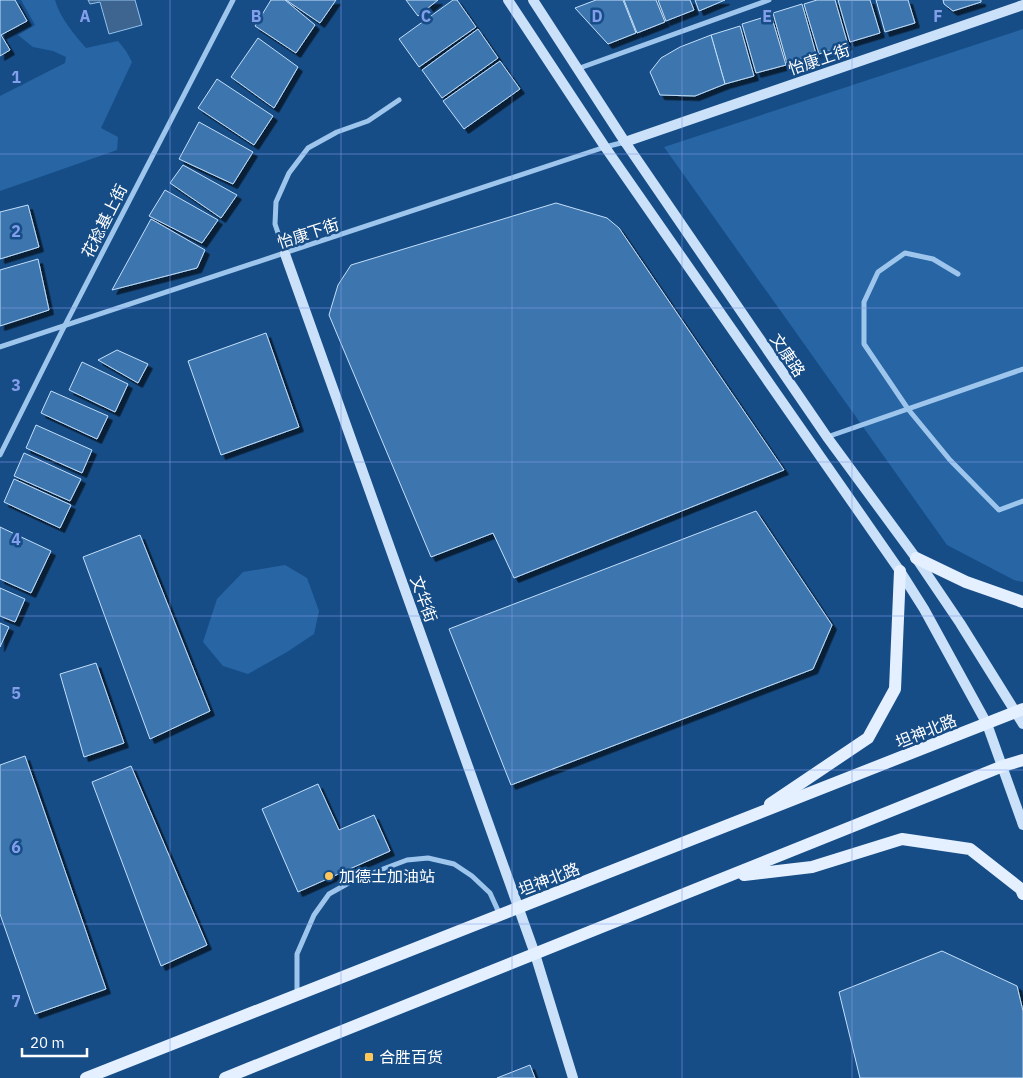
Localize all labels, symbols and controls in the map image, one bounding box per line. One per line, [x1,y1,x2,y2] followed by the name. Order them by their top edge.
[80,6,91,26] text: A
[251,6,262,26] text: B
[421,6,431,26] text: C
[591,6,603,26] text: D
[762,6,772,26] text: E
[933,6,943,26] text: F
[785,39,853,79] street label: 怡康上街
[11,67,21,87] text: 1
[77,181,131,261] street label: 花稔基上街
[274,214,342,252] street label: 怡康下街
[11,221,21,241] text: 2
[766,330,810,380] street label: 文康路
[11,375,21,395] text: 3
[11,529,21,549] text: 4
[406,573,442,625] street label: 文华街
[11,683,21,703] text: 5
[893,710,959,752] street label: 坦神北路
[11,837,21,857] text: 6
[516,858,582,900] street label: 坦神北路
[339,866,435,886] place label: 加德士加油站
[323,870,335,882] marker: 加德士加油站
[11,991,21,1011] text: 7
[22,1026,88,1058] scale bar
[30,1033,65,1052] text: 20 m
[379,1047,443,1067] place label: 合胜百货
[363,1051,375,1063] marker: 合胜百货

